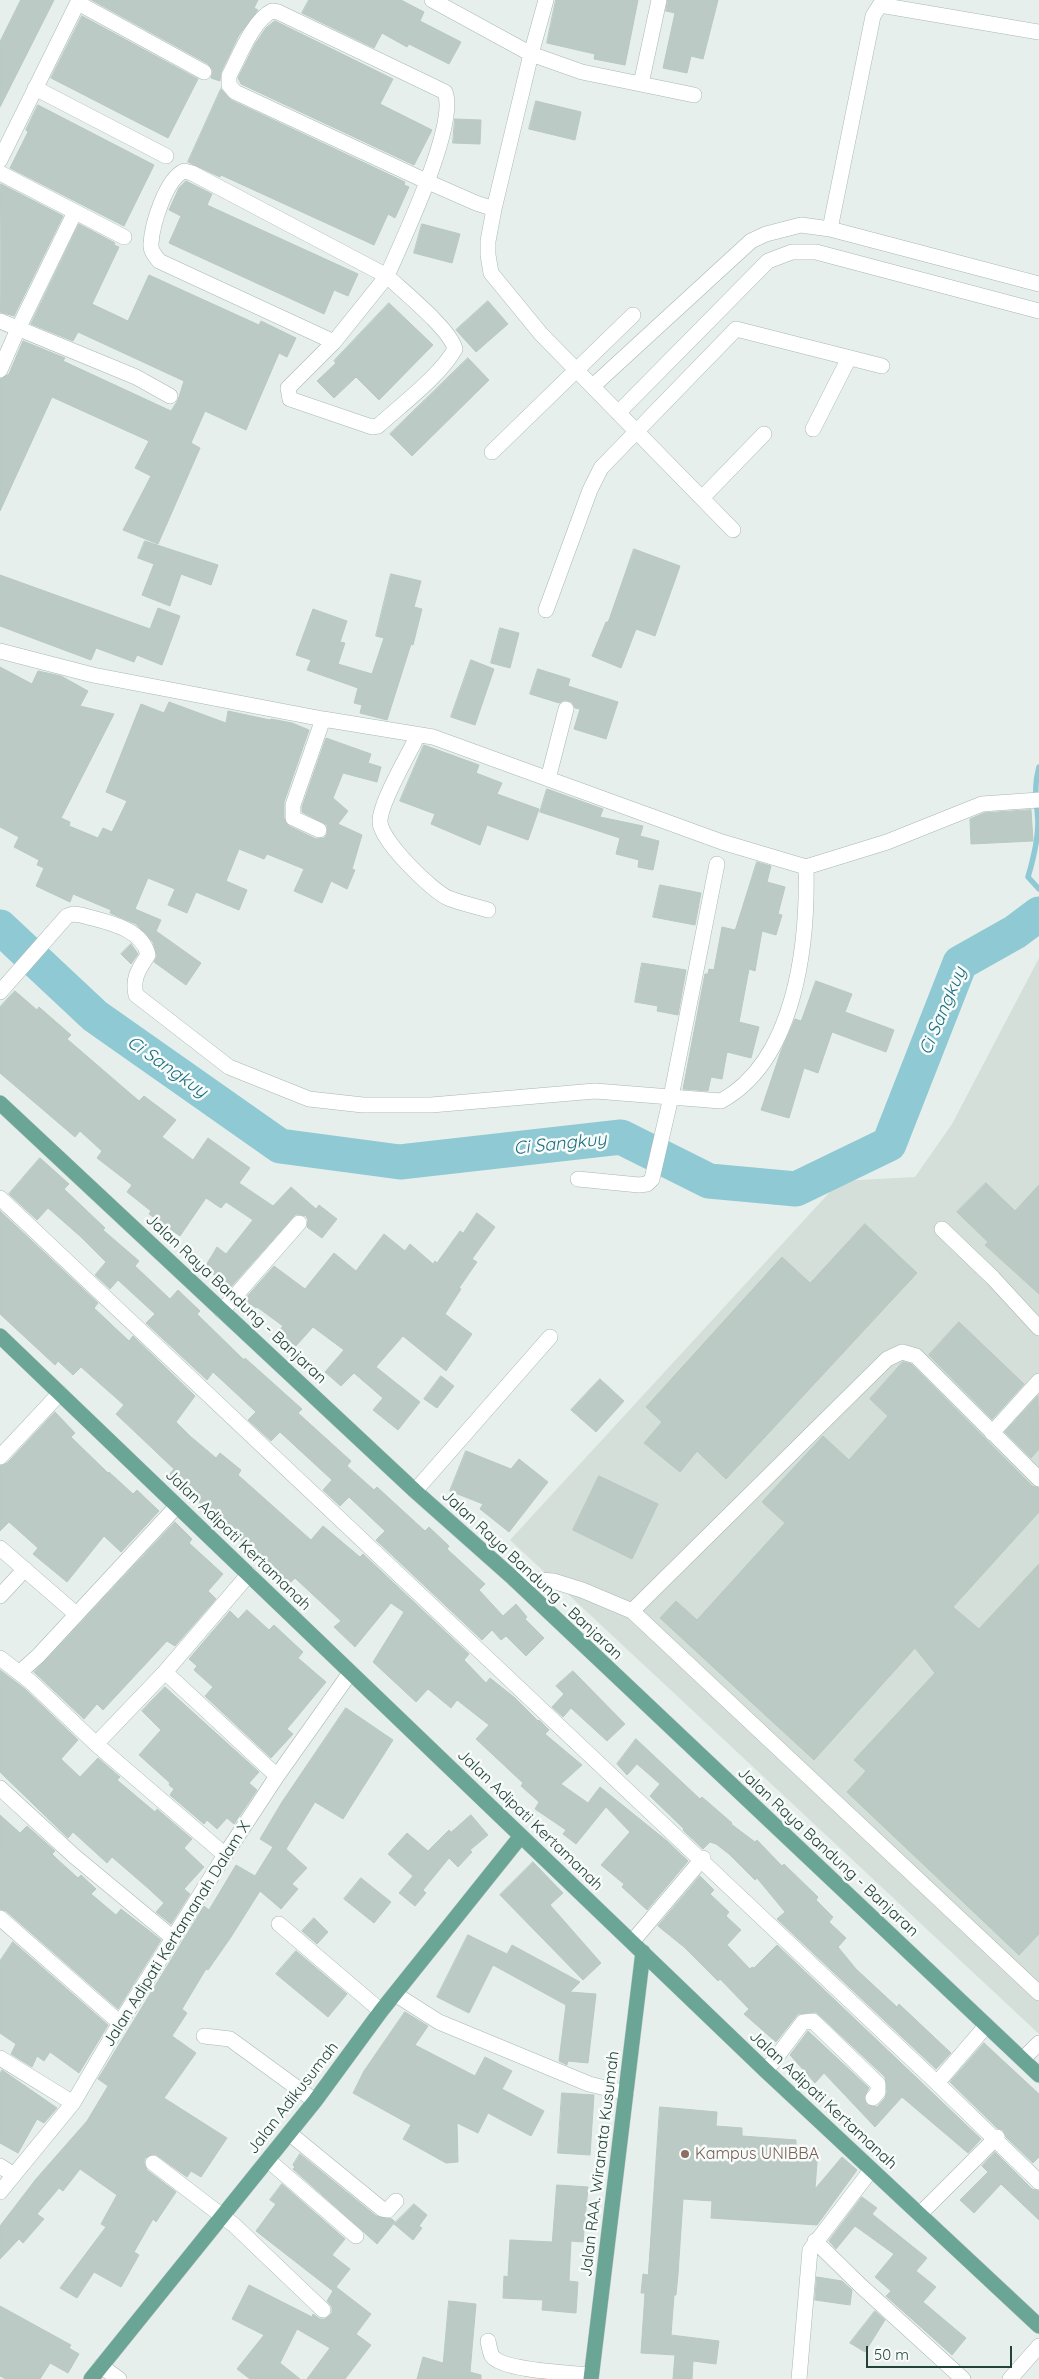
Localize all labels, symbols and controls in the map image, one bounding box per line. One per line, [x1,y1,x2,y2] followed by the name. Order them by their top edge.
[915,964,971,1058] water label: Ci Sangkuy
[123,1031,211,1103] water label: Ci Sangkuy
[513,1128,607,1160] water label: Ci Sangkuy
[142,1210,330,1388] street label: Jalan Raya Bandung - Banjaran
[161,1465,315,1615] street label: Jalan Adipati Kertamanah
[438,1486,626,1664] street label: Jalan Raya Bandung - Banjaran
[453,1745,607,1895] street label: Jalan Adipati Kertamanah
[734,1763,922,1941] street label: Jalan Raya Bandung - Banjaran
[99,1818,255,2050] street label: Jalan Adipati Kertamanah Dalam X
[745,2026,901,2174] street label: Jalan Adipati Kertamanah
[243,2038,343,2158] street label: Jalan Adikusumah
[577,2050,623,2278] street label: Jalan RAA. Wiranata Kusumah
[695,2144,819,2164] place label: Kampus UNIBBA
[679,2148,691,2160] marker: Kampus UNIBBA
[869,2336,1015,2368] scale bar
[874,2345,909,2364] text: 50 m

